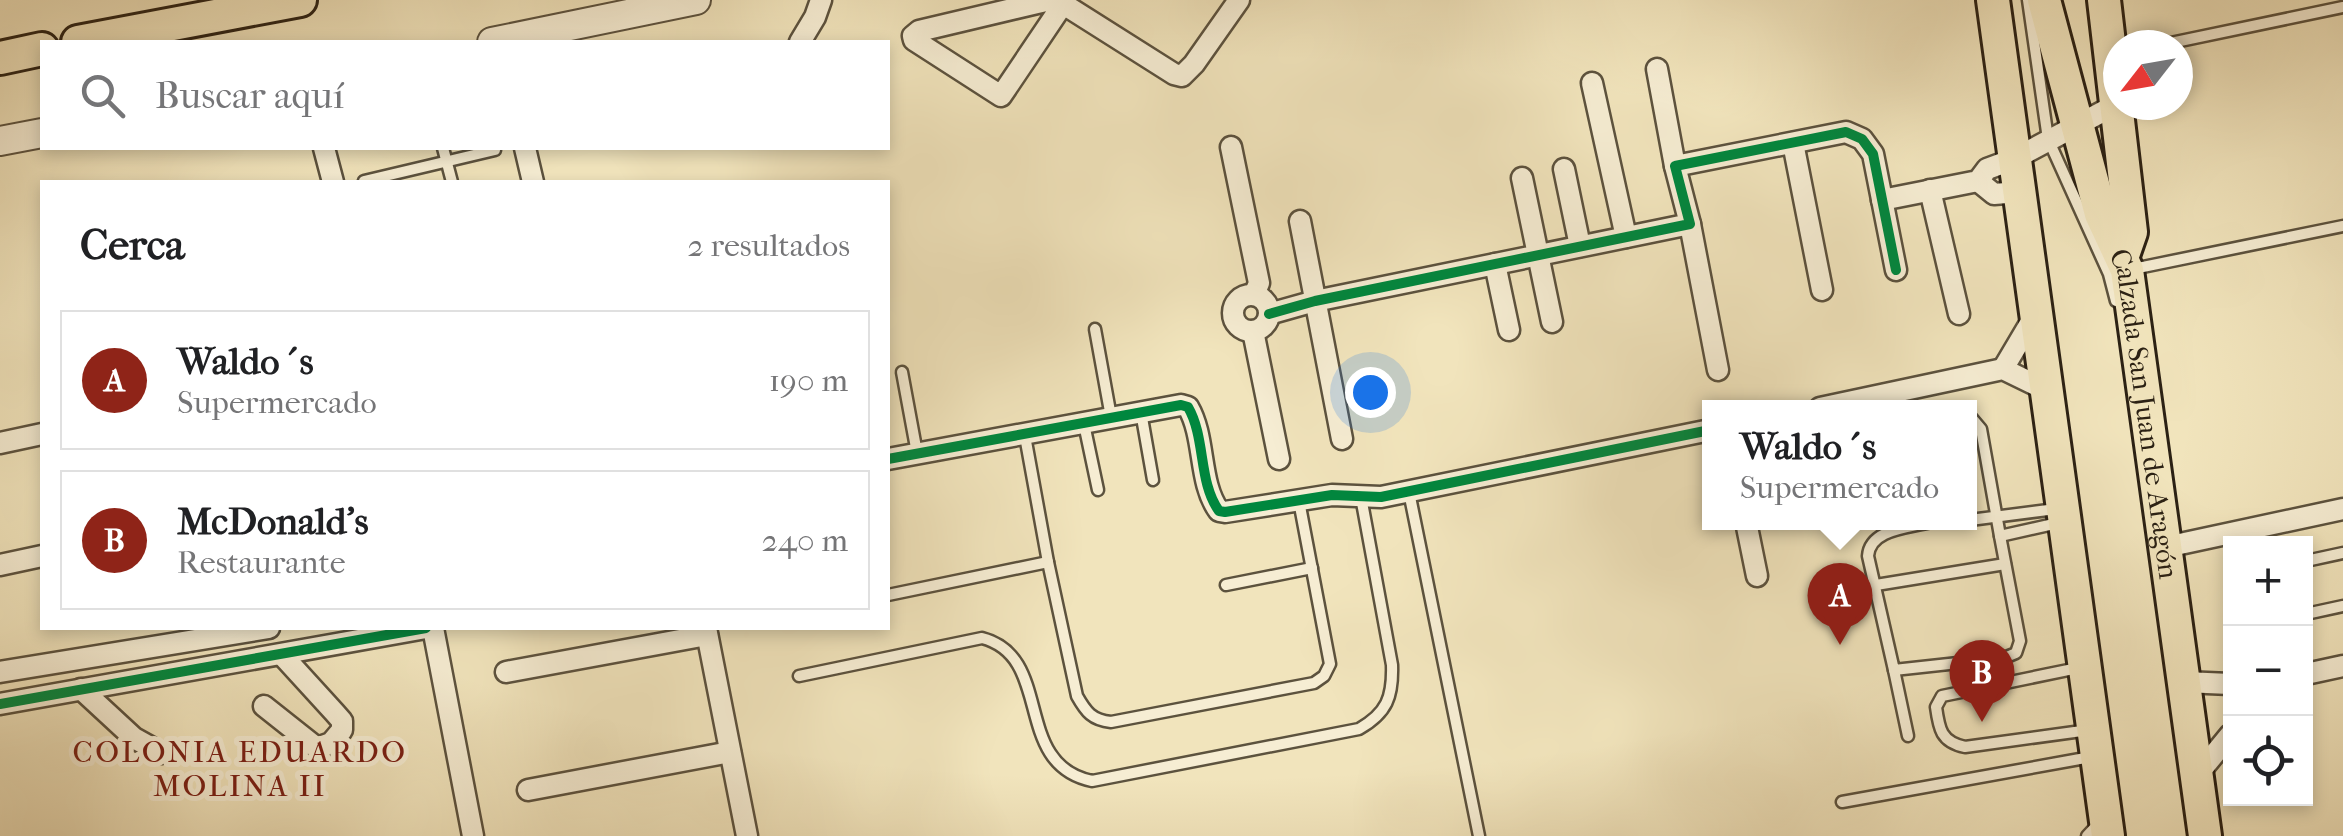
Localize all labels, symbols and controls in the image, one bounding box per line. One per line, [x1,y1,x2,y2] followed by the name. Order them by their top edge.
[2103,30,2193,120] north arrow
[40,40,890,150] search box
[75,68,130,123] icon: search
[155,73,344,118] text: Buscar aquí
[80,221,185,270] text: Cerca
[687,227,850,264] text: 2 resultados
[2103,243,2186,581] street label: Calzada San Juan de Aragón
[177,339,314,384] text: Waldo´s
[104,362,125,399] text: A
[769,362,848,399] text: 190 m
[1345,367,1396,418] your location
[177,384,377,421] text: Supermercado
[1702,400,1977,530] popup
[1740,424,1876,469] text: Waldo´s
[1740,469,1939,506] text: Supermercado
[177,499,368,544] text: McDonald's
[104,522,125,559] text: B
[762,522,848,559] text: 240 m
[2223,536,2313,806] map controls
[2223,536,2313,626] button: +
[177,544,346,581] text: Restaurante
[1808,562,1872,645] pin: A
[2223,626,2313,716] button: −
[1950,640,2014,722] pin: B
[2223,716,2313,806] button: locate
[73,735,407,804] district label: COLONIA EDUARDO MOLINA II

